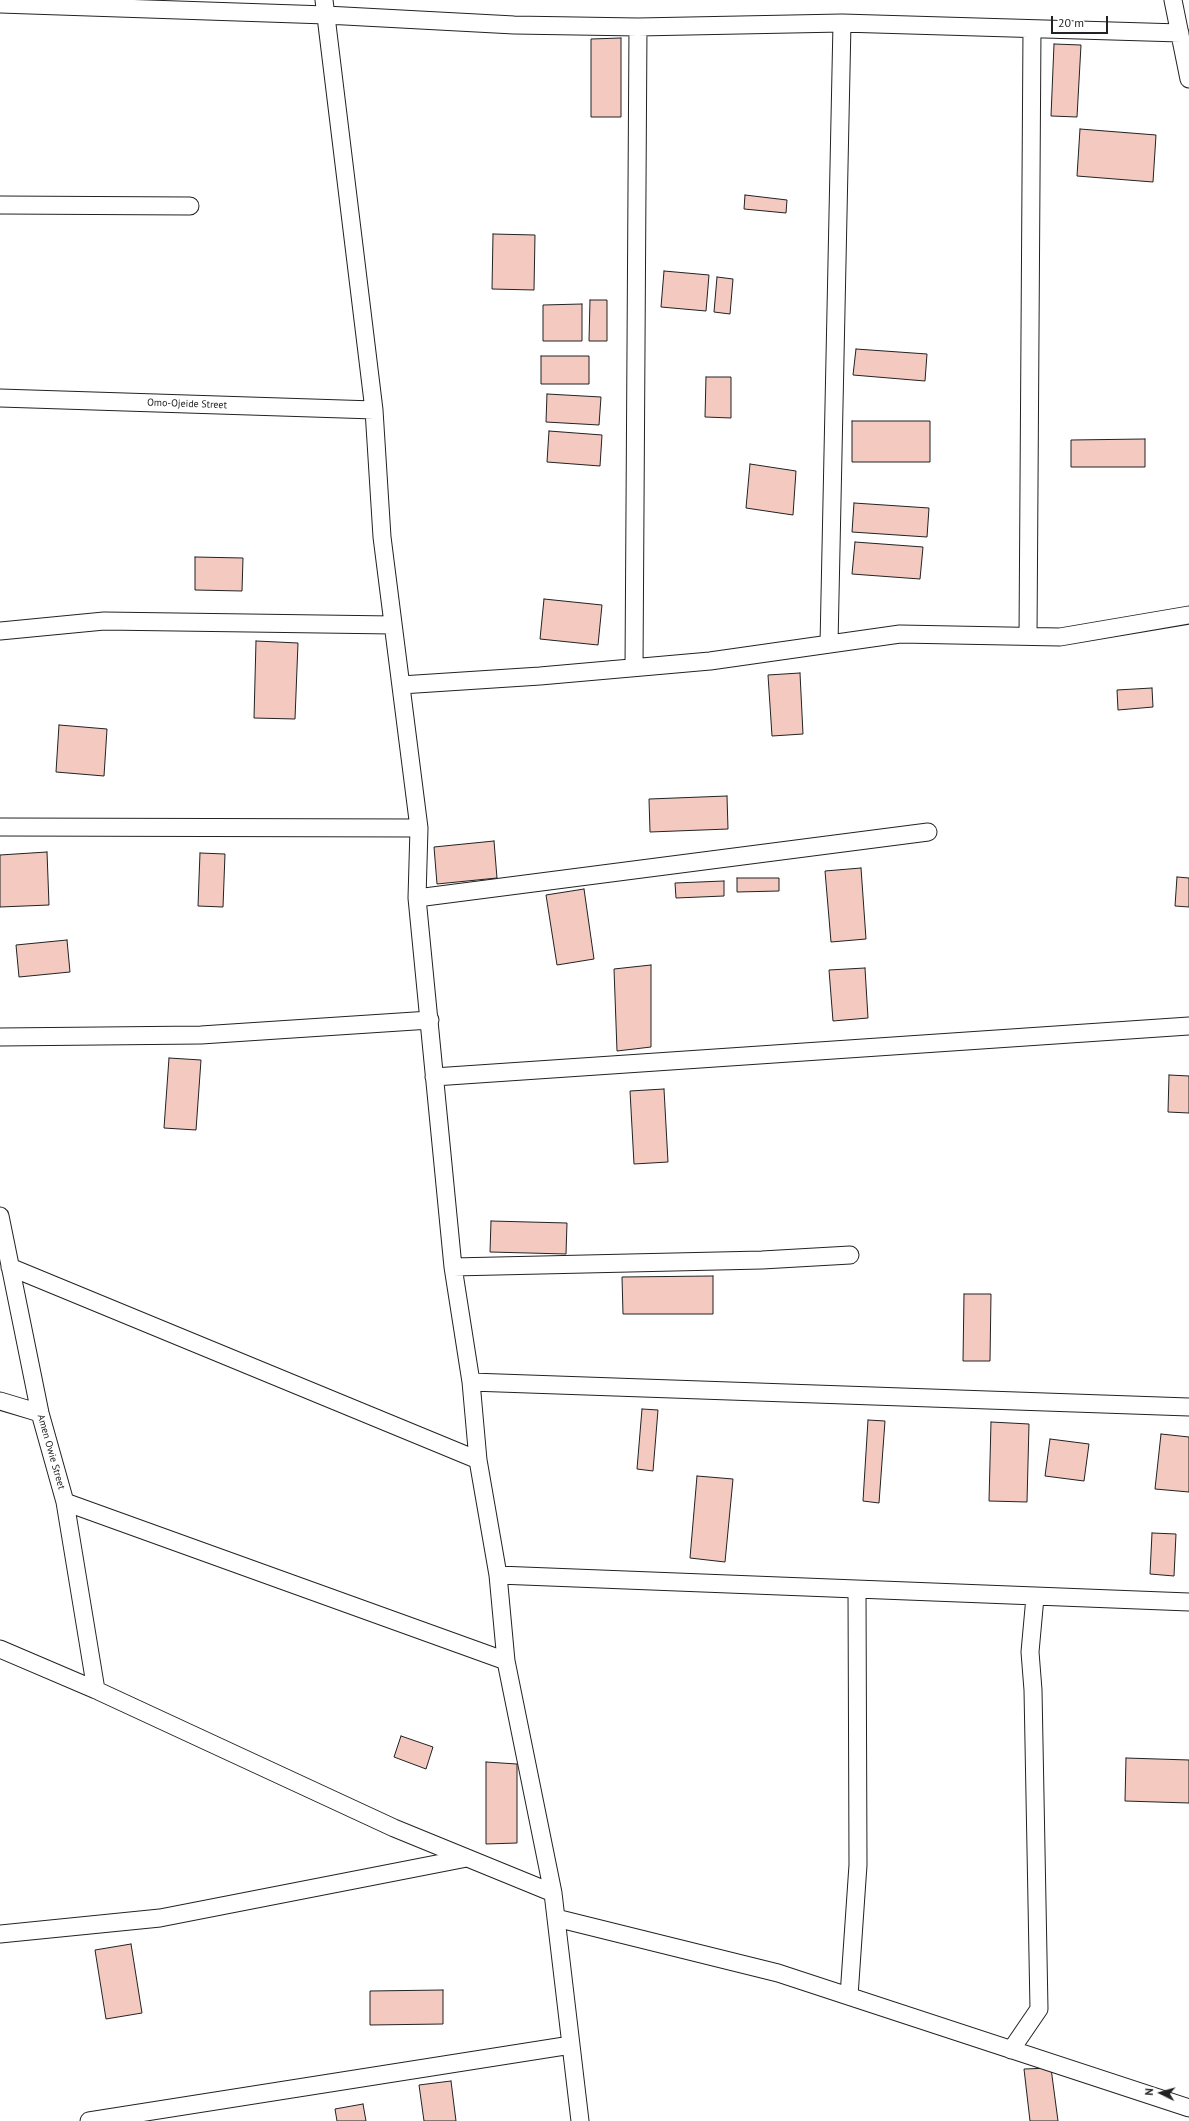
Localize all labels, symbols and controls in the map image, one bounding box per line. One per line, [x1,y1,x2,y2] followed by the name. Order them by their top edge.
[1053,8,1110,34] scale bar
[1058,15,1084,30] text: 20 m
[147,397,227,411] street label: Omo-Ojeide Street
[35,1413,67,1491] street label: Amen Owie Street
[1141,2073,1181,2113] north arrow
[1142,2088,1156,2096] text: N

